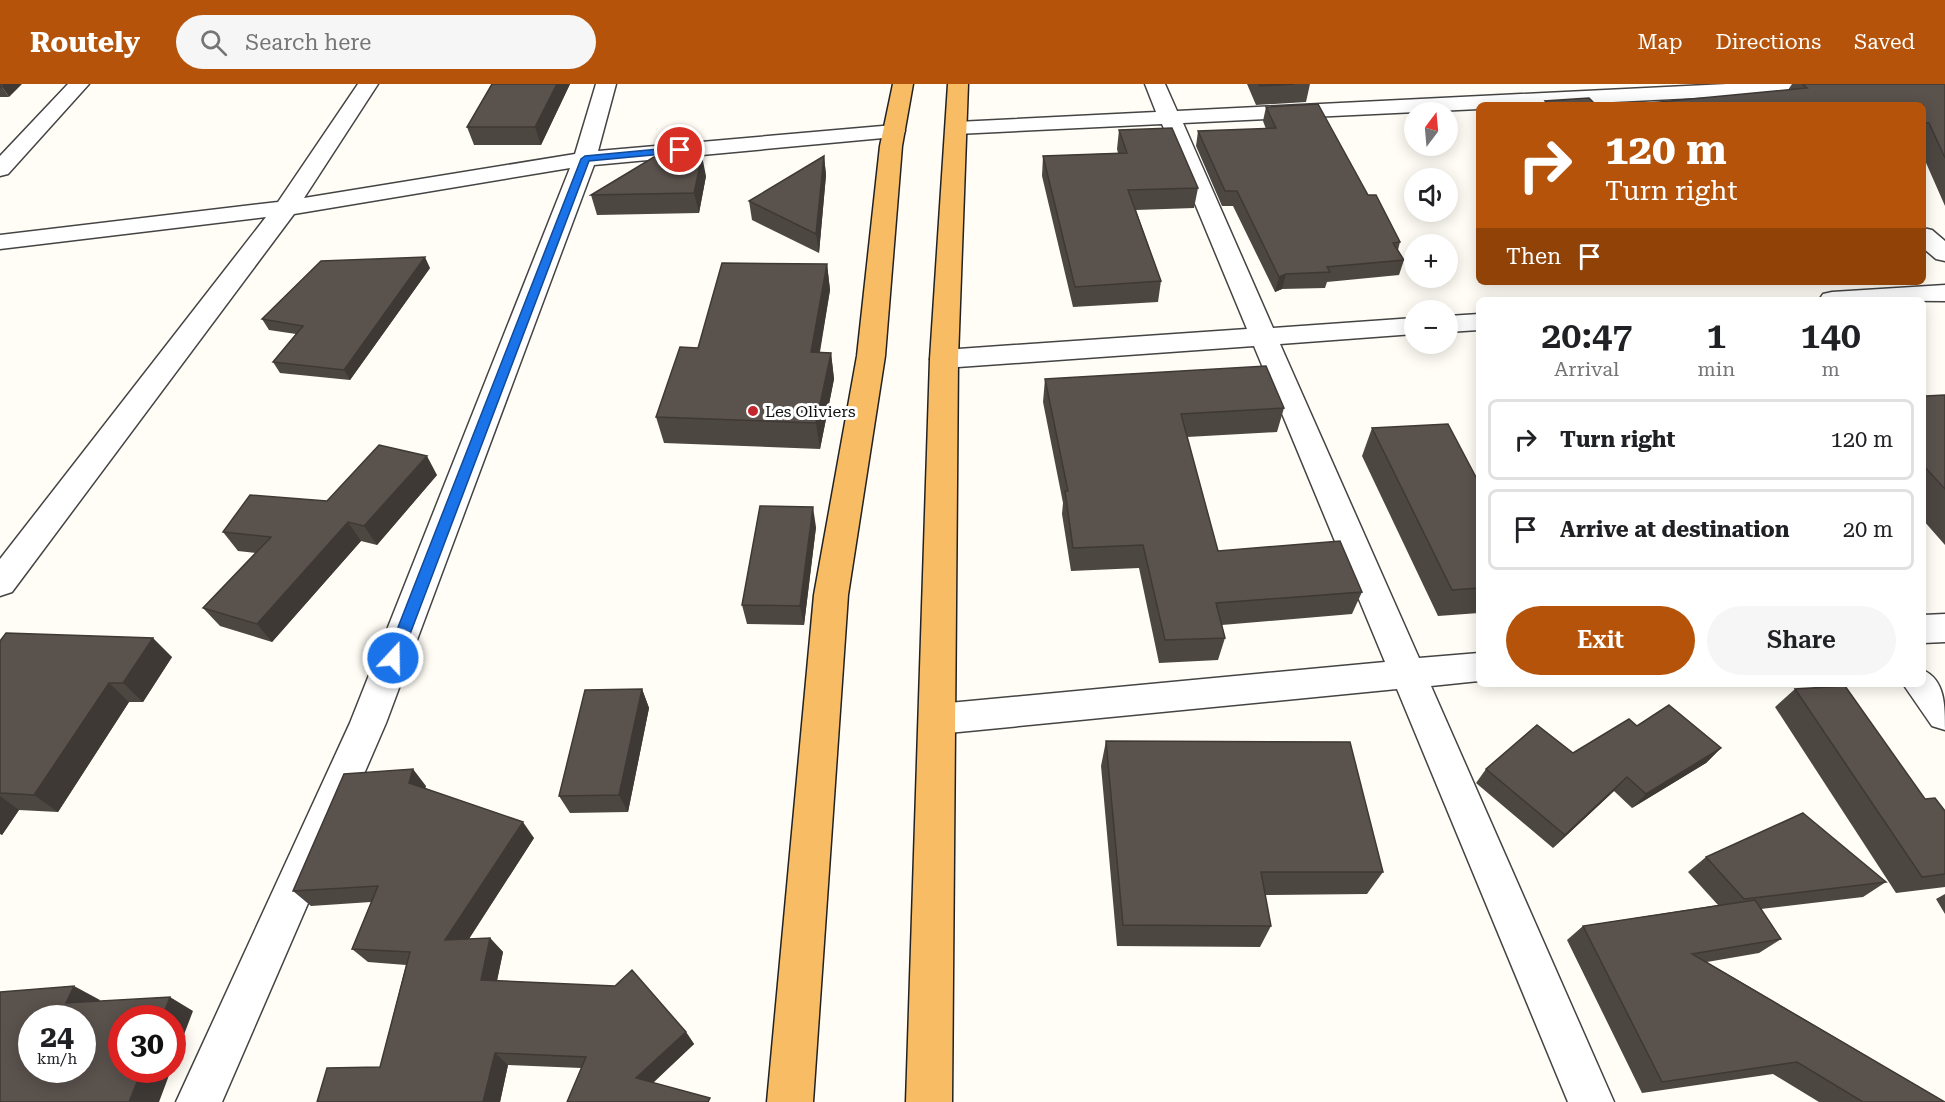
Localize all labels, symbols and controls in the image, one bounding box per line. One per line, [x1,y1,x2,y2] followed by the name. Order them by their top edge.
[176,15,596,69] search box
[30,26,140,59] text: Routely
[197,26,230,59] icon: search
[245,30,371,55] text: Search here
[1638,30,1682,54] text: Map
[1715,30,1821,54] text: Directions
[1854,30,1915,54] text: Saved
[1404,102,1458,156] north arrow
[1404,102,1458,354] map controls
[654,124,705,175] pin
[1605,125,1727,174] text: 120 m
[1506,126,1584,204] icon: right
[663,133,696,166] icon: arrive
[1404,168,1458,222] button: sound
[1605,175,1738,207] text: Turn right
[1404,234,1458,288] button: +
[1573,240,1606,273] icon: arrive
[1506,244,1561,269] text: Then
[1404,300,1458,354] button: −
[1541,315,1632,357] text: 20:47
[1706,315,1726,357] text: 1
[1800,315,1861,357] text: 140
[1554,357,1619,381] text: Arrival
[1698,357,1735,381] text: min
[1821,357,1840,381] text: m
[765,402,856,421] place label: Les Oliviers
[746,404,760,418] marker: Les Oliviers
[1509,423,1542,456] icon: right
[1560,427,1675,452] text: Turn right
[1830,427,1893,452] text: 120 m
[1509,513,1542,546] icon: arrive
[1560,517,1789,542] text: Arrive at destination
[1843,517,1893,542] text: 20 m
[1506,606,1695,675] button: Exit
[1707,606,1896,675] button: Share
[361,626,425,690] position arrow
[108,1005,186,1083] speed limit sign: 30
[40,1019,74,1054] text: 24
[37,1050,77,1068] text: km/h

